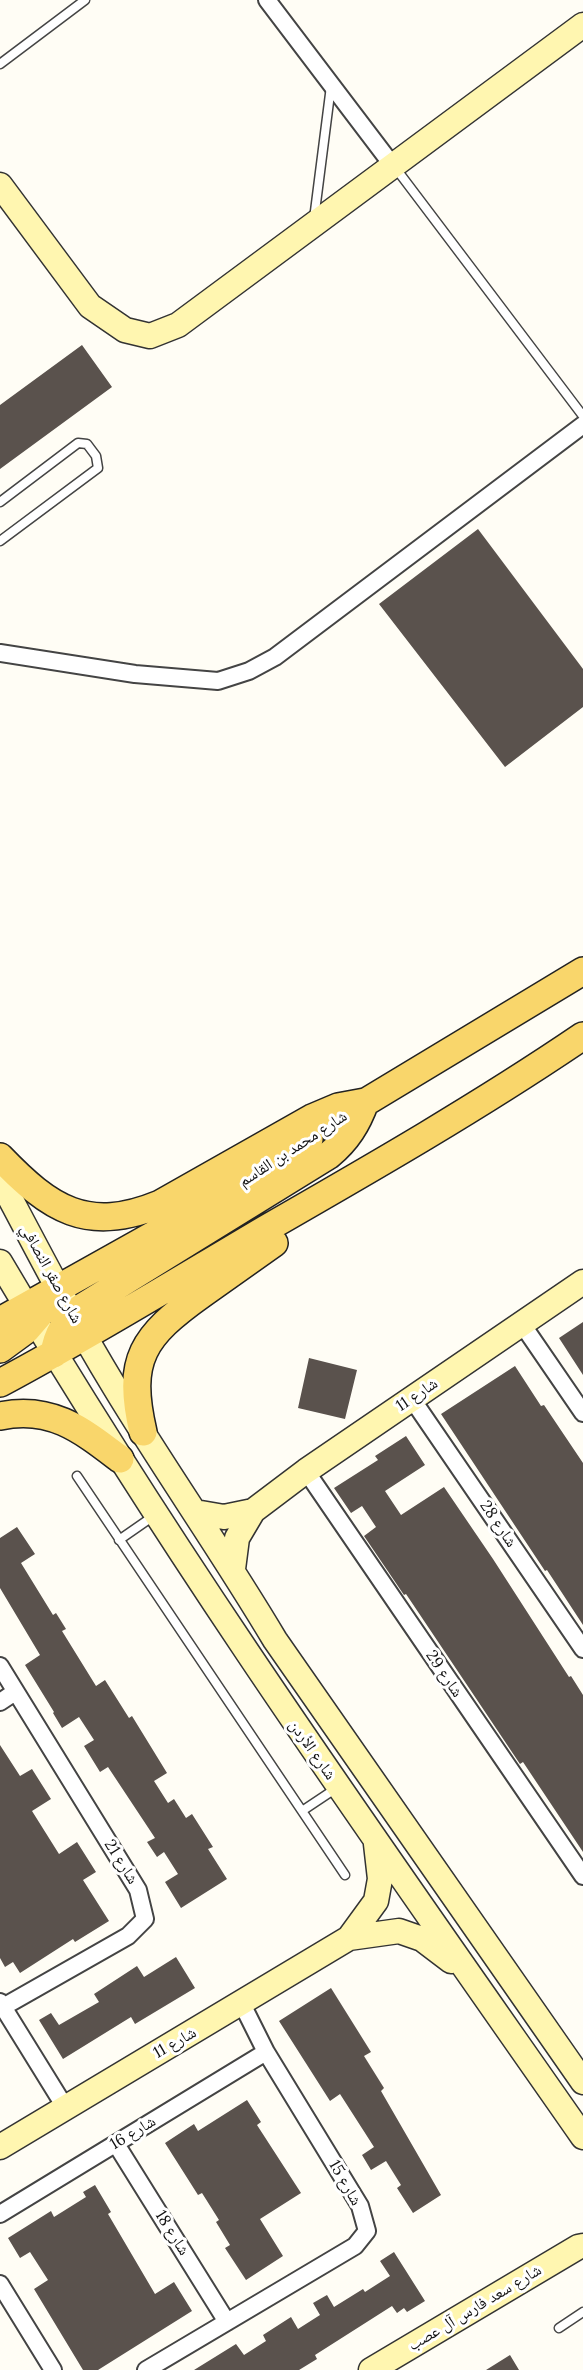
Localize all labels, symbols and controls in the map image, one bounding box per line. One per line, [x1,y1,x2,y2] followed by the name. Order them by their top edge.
[235,1107,351,1191] street label: شارع محمد بن القاسم
[16,1221,86,1327] street label: شارع صقر النصافي
[392,1374,442,1416] street label: شارع 11
[475,1497,521,1551] street label: شارع 28
[421,1647,467,1701] street label: شارع 29
[284,1716,340,1784] street label: شارع الأردن
[100,1836,142,1888] street label: شارع 21
[150,2023,200,2063] street label: شارع 11
[107,2112,159,2154] street label: شارع 16
[324,2157,366,2209] street label: شارع 15
[151,2207,193,2259] street label: شارع 18
[405,2261,545,2355] street label: شارع سعد فارس آل عصب

